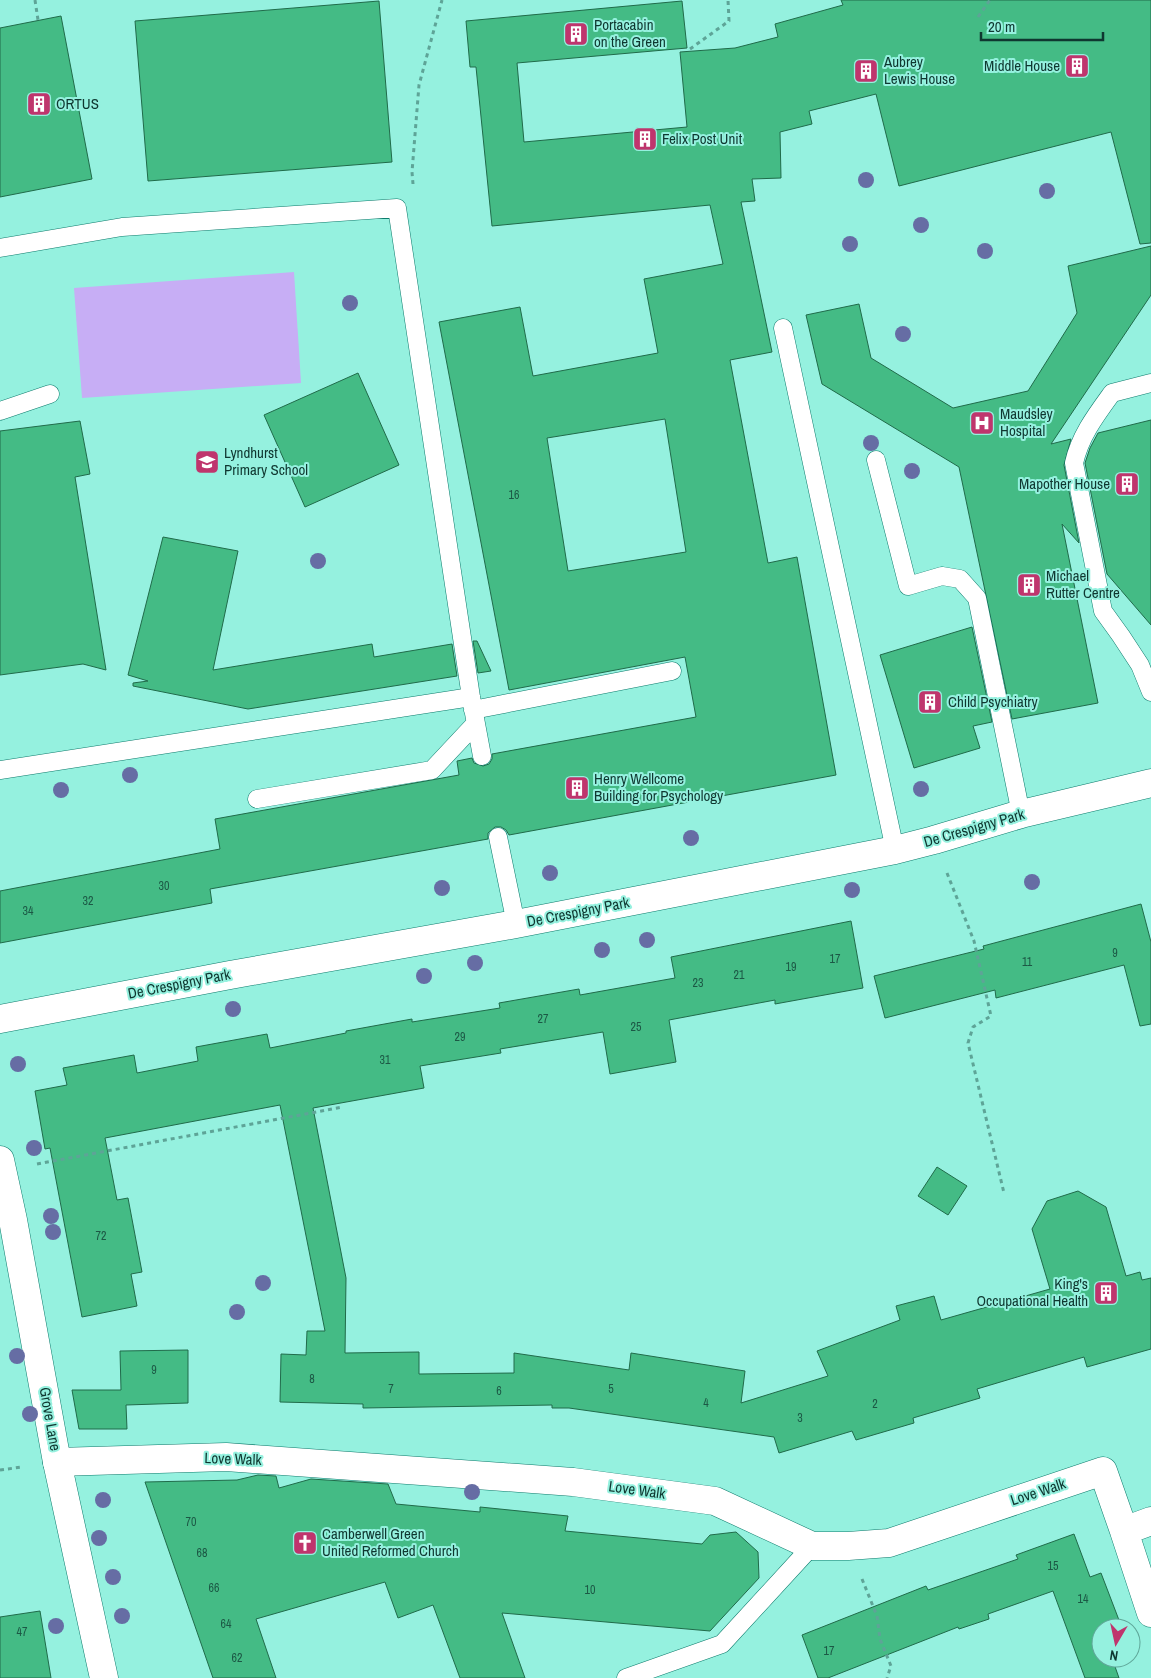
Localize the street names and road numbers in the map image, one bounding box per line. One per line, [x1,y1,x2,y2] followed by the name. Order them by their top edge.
[921,803,1028,852] street label: De Crespigny Park
[525,891,632,932] street label: De Crespigny Park
[126,963,233,1004] street label: De Crespigny Park
[35,1385,66,1453] street label: Grove Lane
[204,1447,263,1470] street label: Love Walk
[1008,1472,1069,1510] street label: Love Walk
[607,1475,668,1504] street label: Love Walk

